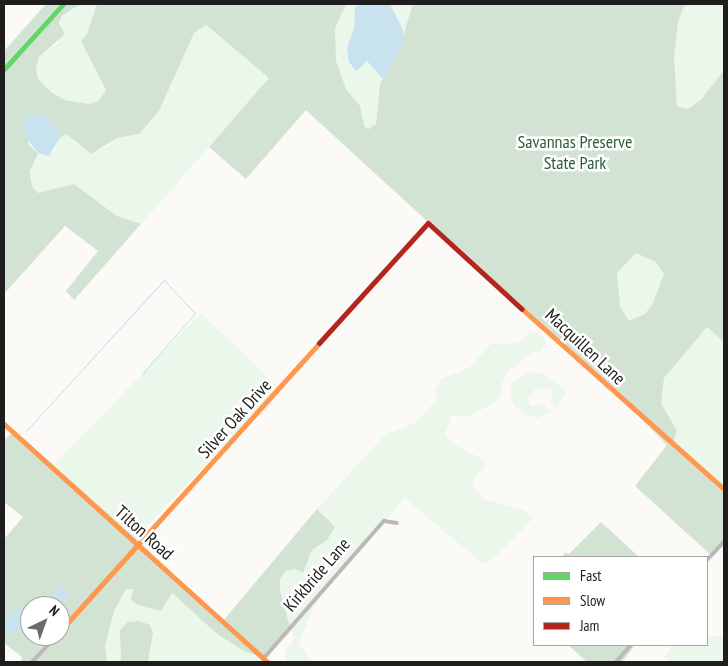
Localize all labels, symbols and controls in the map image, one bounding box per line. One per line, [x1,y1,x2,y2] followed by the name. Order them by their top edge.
[518,132,632,174] park label: Savannas Preserve State Park
[540,304,630,390] street label: Macquillen Lane
[194,375,276,463] street label: Silver Oak Drive
[110,501,178,565] street label: Tilton Road
[279,534,355,616] street label: Kirkbride Lane
[533,556,708,646] legend
[580,566,601,585] text: Fast
[580,591,605,610] text: Slow
[20,596,70,646] north arrow
[46,601,63,620] text: N
[580,616,599,635] text: Jam

